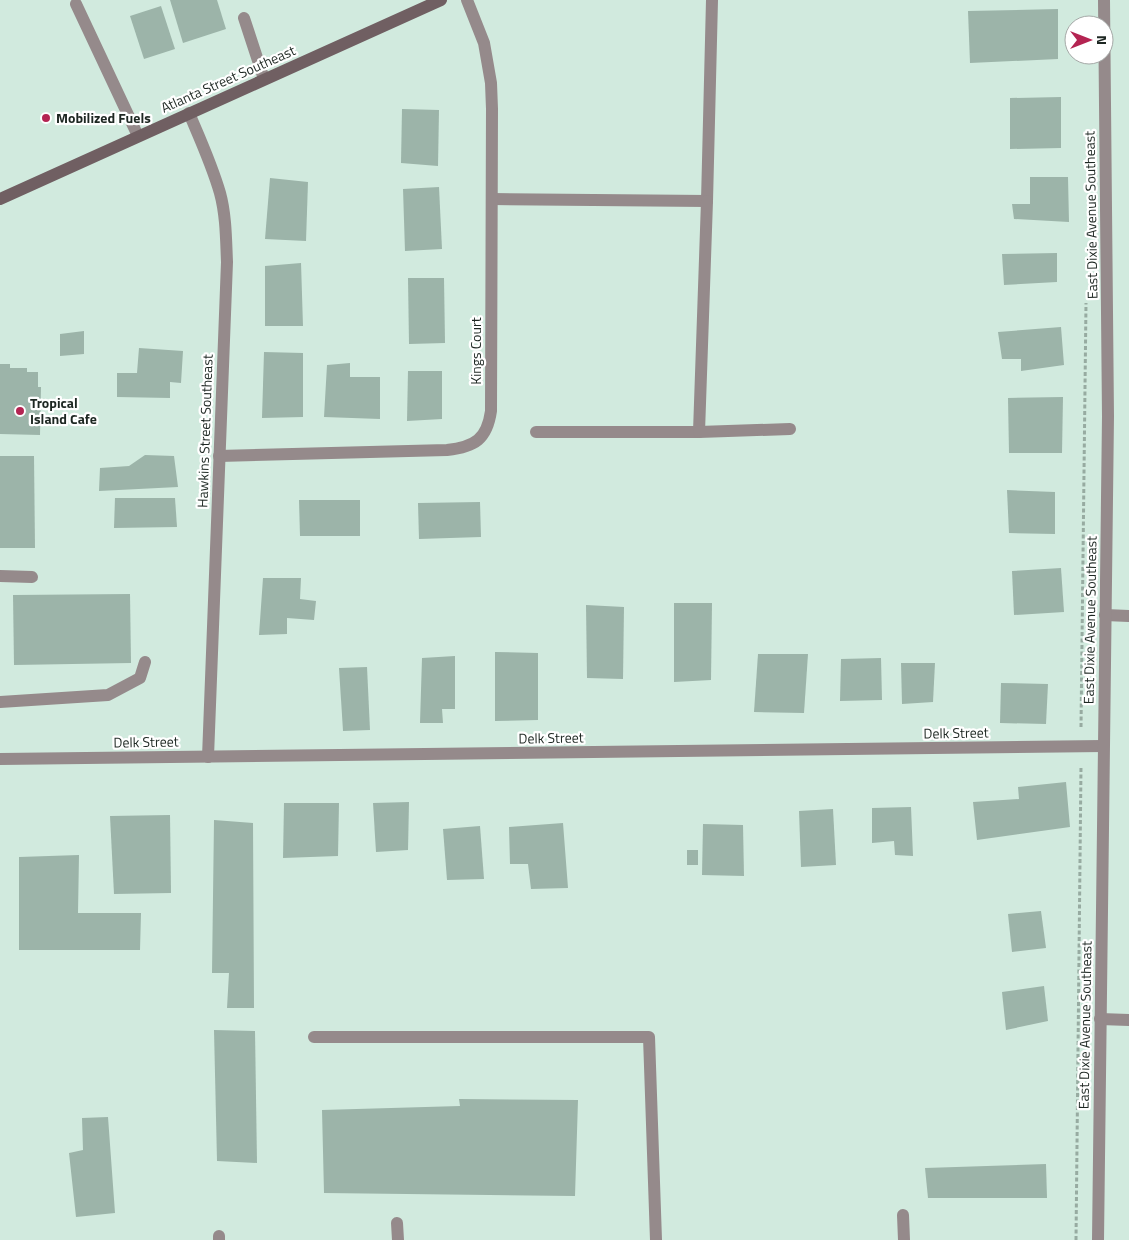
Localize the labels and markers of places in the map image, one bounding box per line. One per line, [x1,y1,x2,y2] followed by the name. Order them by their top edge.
[56,107,151,128] place label: Mobilized Fuels
[40,112,52,124] marker: Mobilized Fuels
[30,392,97,429] place label: Tropical Island Cafe
[14,405,26,417] marker: Tropical Island Cafe

